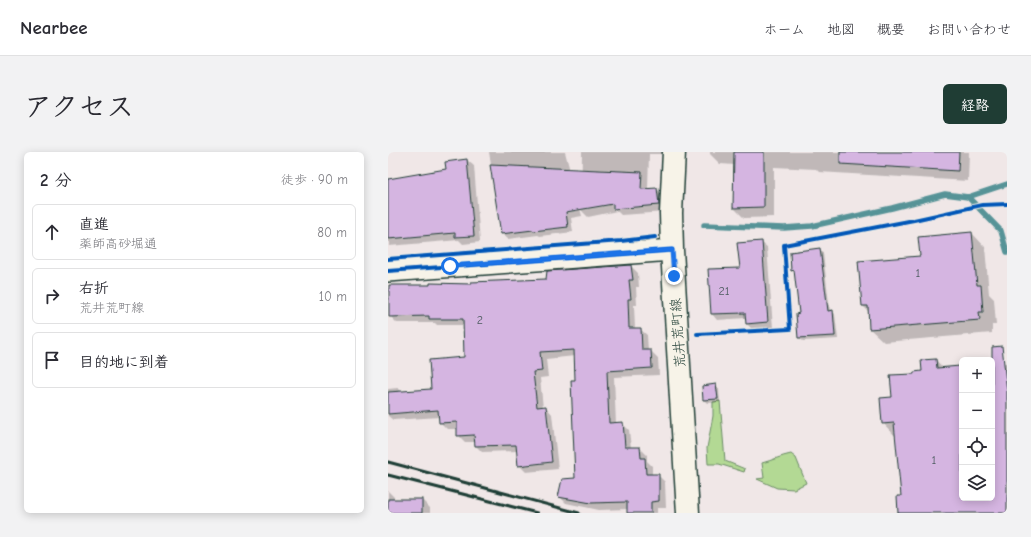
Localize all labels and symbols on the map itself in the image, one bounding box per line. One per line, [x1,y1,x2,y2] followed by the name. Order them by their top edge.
[441,257,459,275] route start
[916,266,921,280] house number: 1
[665,267,683,285] route end
[718,284,730,298] house number: 21
[667,297,689,369] street label: 荒井荒町線
[477,313,483,327] house number: 2
[932,453,937,467] house number: 1

